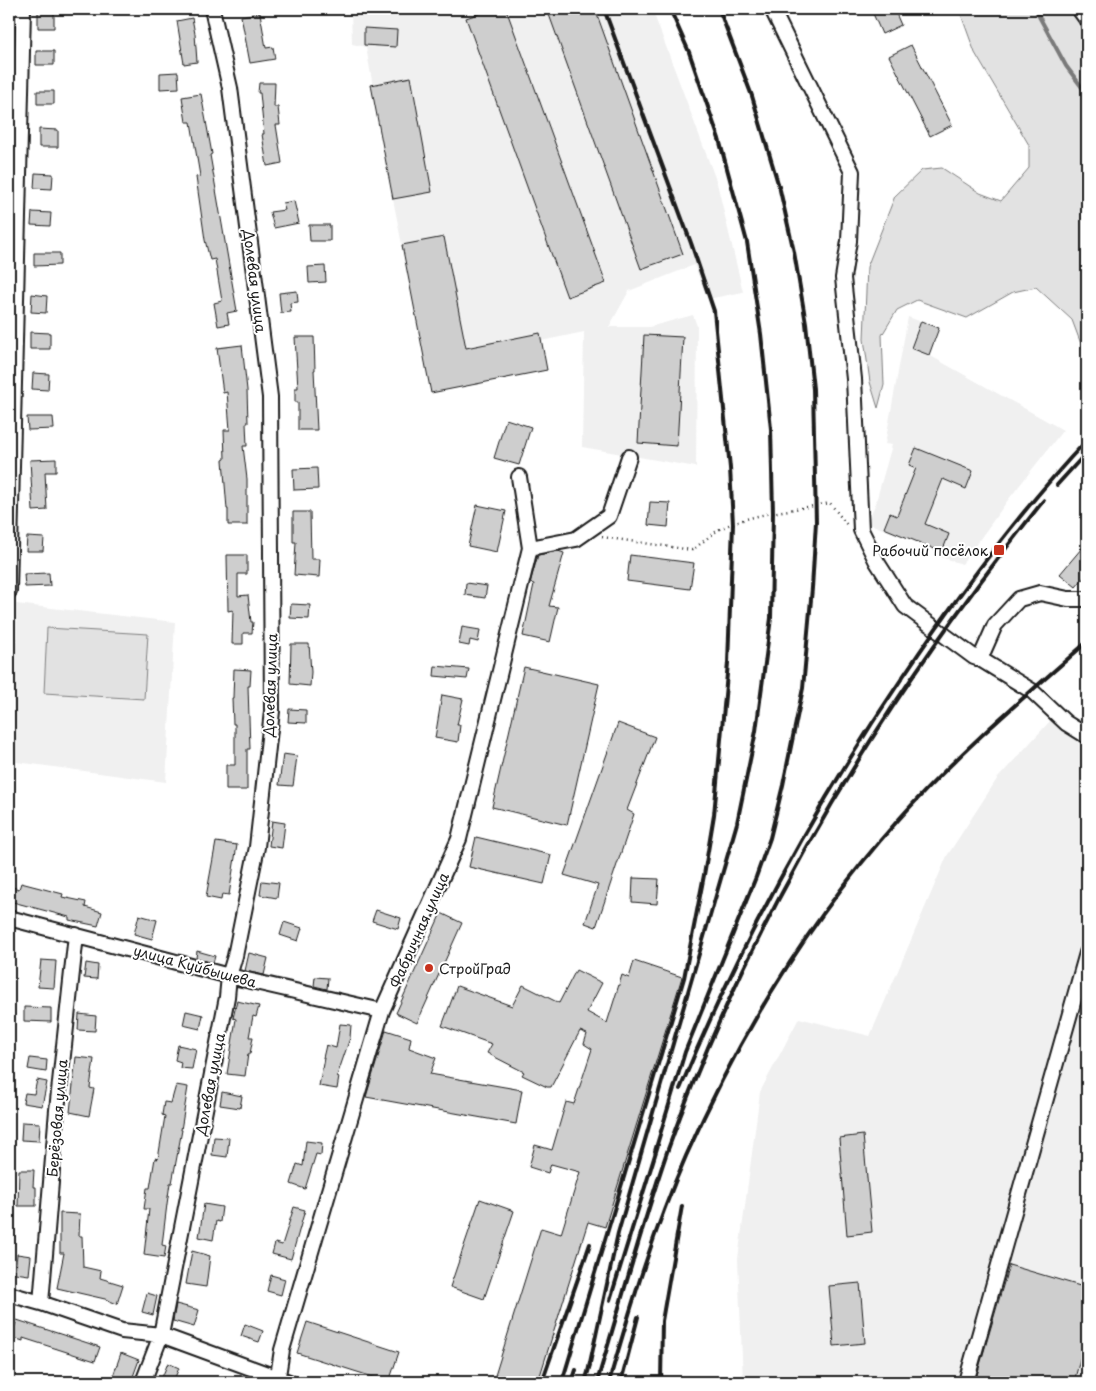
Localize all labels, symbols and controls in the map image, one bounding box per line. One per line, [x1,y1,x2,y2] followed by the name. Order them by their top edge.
[238,227,272,334] street label: Долевая улица
[872,540,989,561] place label: Рабочий посёлок
[992,543,1006,557] marker: Рабочий посёлок
[258,633,282,738] street label: Долевая улица
[384,869,454,991] street label: Фабричная улица
[131,939,259,993] street label: улица Куйбышева
[439,958,511,979] place label: СтройГрад
[423,962,435,974] marker: СтройГрад
[190,1031,230,1138] street label: Долевая улица
[41,1058,73,1178] street label: Берёзовая улица

